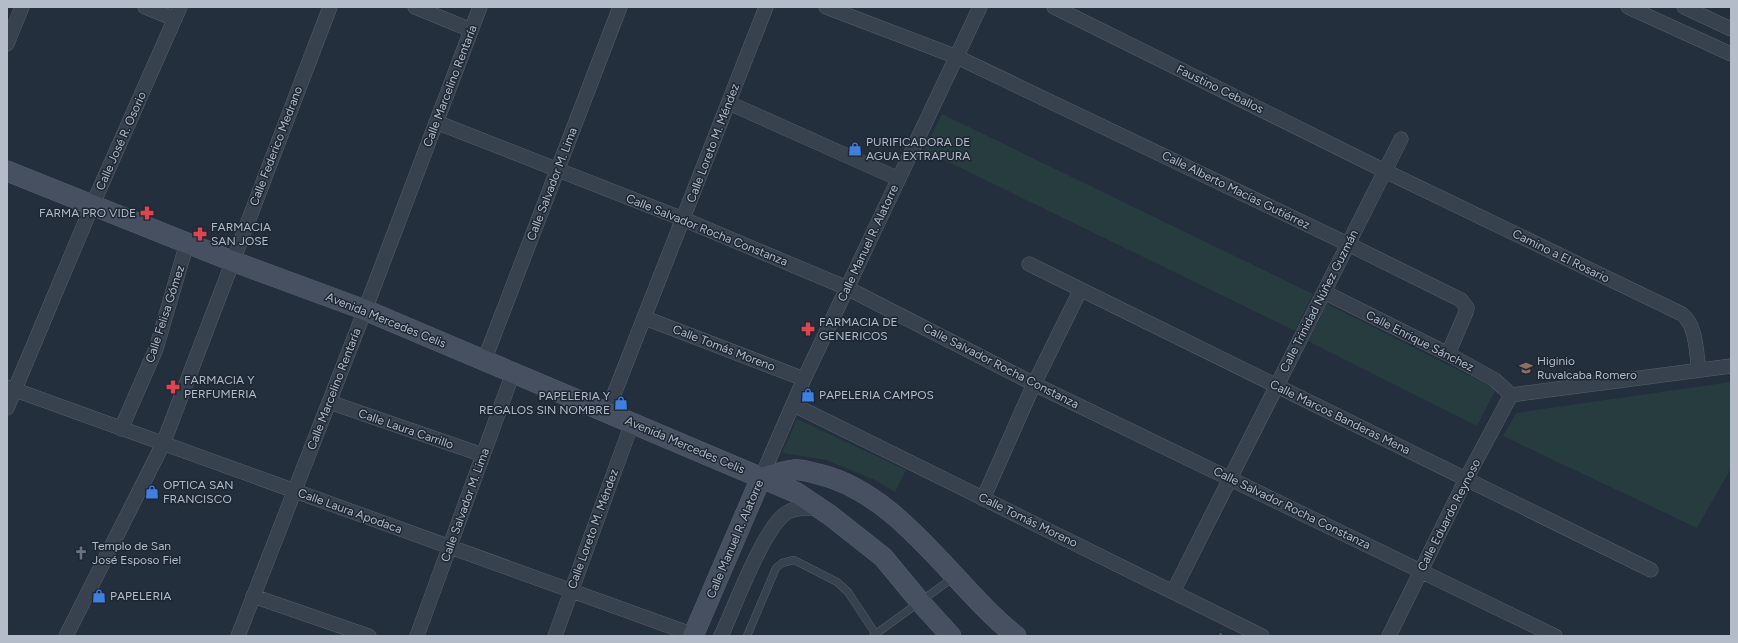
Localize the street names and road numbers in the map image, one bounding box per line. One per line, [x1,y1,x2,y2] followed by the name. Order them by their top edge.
[420,23,480,149] street label: Calle Marcelino Rentaría
[1174,62,1266,116] street label: Faustino Ceballos
[684,81,742,204] street label: Calle Loreto M. Méndez
[247,84,305,208] street label: Calle Federico Medrano
[93,89,149,192] street label: Calle José R. Osorio
[524,126,580,242] street label: Calle Salvador M. Lima
[1160,148,1312,232] street label: Calle Alberto Macías Gutiérrez
[835,182,901,304] street label: Calle Manuel R. Alatorre
[624,191,790,269] street label: Calle Salvador Rocha Constanza
[1510,226,1612,286] street label: Camino a El Rosario
[1277,227,1361,375] street label: Calle Trinidad Núñez Guzmán
[143,264,187,364] street label: Calle Felisa Gómez
[324,289,449,351] street label: Avenida Mercedes Celis
[1364,308,1476,374] street label: Calle Enrique Sánchez
[921,321,1081,411] street label: Calle Salvador Rocha Constanza
[671,322,777,374] street label: Calle Tomás Moreno
[304,326,364,452] street label: Calle Marcelino Rentaría
[1268,377,1412,457] street label: Calle Marcos Banderas Mena
[357,406,455,452] street label: Calle Laura Carrillo
[623,413,747,477] street label: Avenida Mercedes Celis
[438,446,492,564] street label: Calle Salvador M. Lima
[1415,457,1483,573] street label: Calle Eduardo Reynoso
[1211,464,1373,552] street label: Calle Salvador Rocha Constanza
[565,467,621,591] street label: Calle Loreto M. Méndez
[704,477,767,600] street label: Calle Manuel R. Alatorre
[296,486,404,536] street label: Calle Laura Apodaca
[976,490,1080,550] street label: Calle Tomás Moreno

